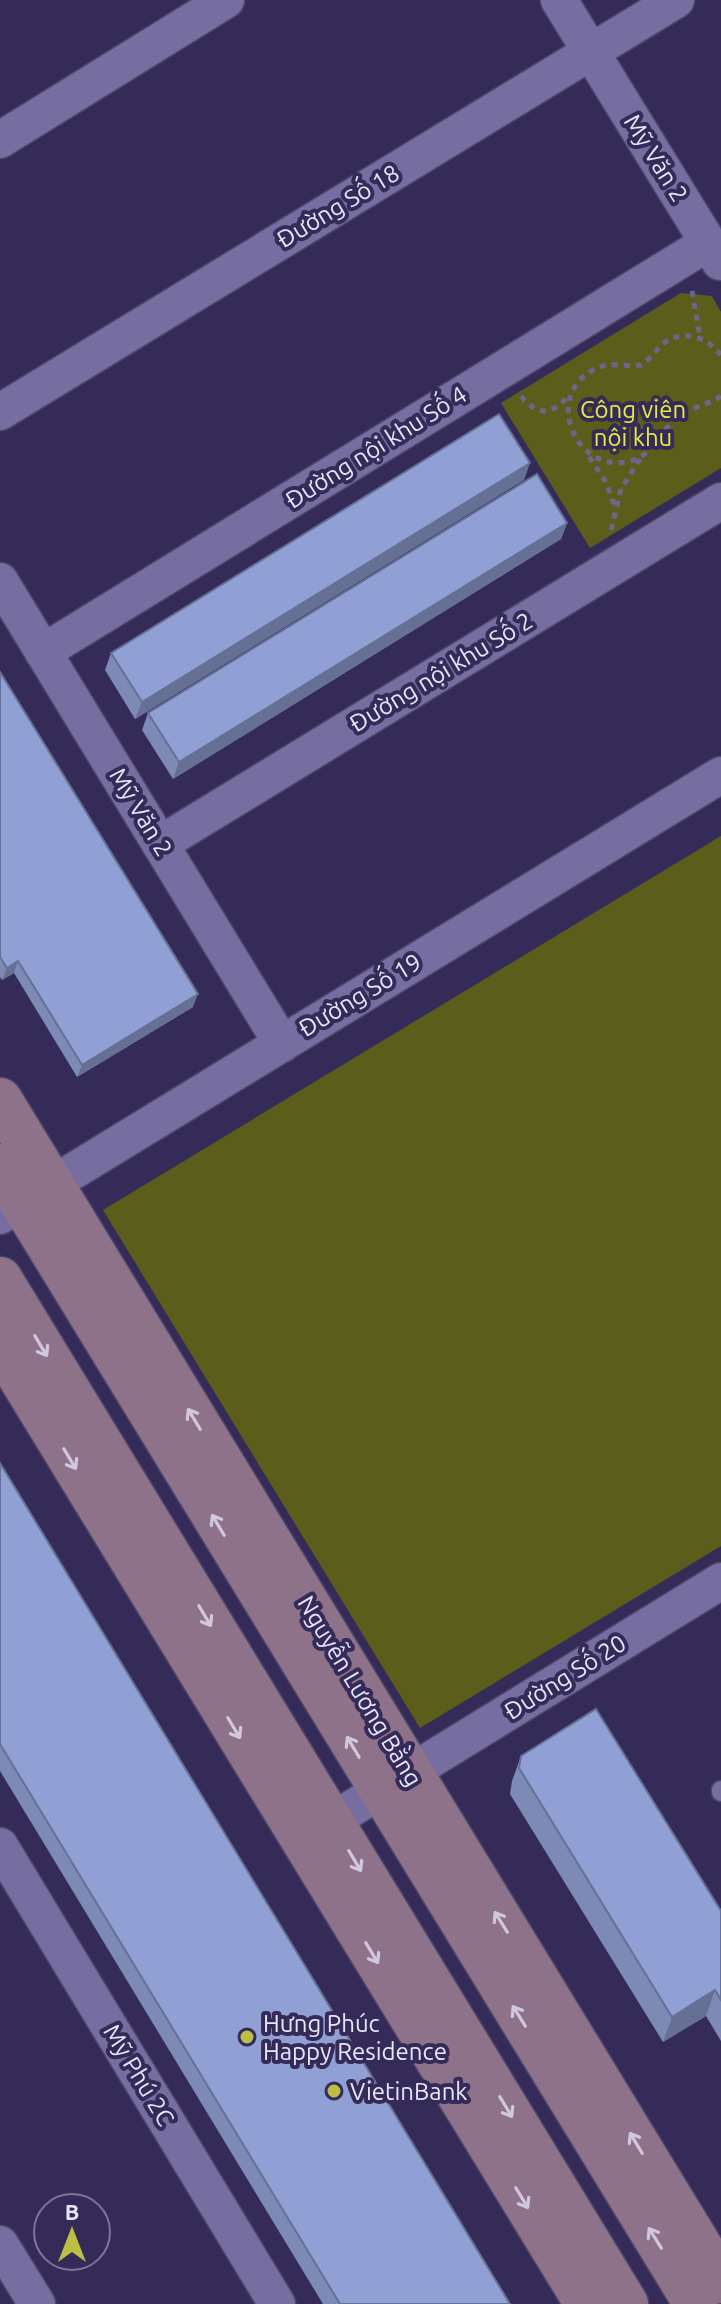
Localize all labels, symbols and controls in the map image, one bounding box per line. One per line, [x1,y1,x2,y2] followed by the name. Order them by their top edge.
[619,109,693,207] street label: Mỹ Văn 2
[270,156,404,253] street label: Đường Số 18
[278,377,471,514] street label: Đường nội khu Số 4
[580,396,686,451] park label: Công viên nội khu
[343,603,537,737] street label: Đường nội khu Số 2
[104,763,178,861] street label: Mỹ Văn 2
[292,945,426,1042] street label: Đường Số 19
[33,1334,49,1357] one-way arrow
[186,1408,202,1431] one-way arrow
[61,1447,78,1469] one-way arrow
[210,1514,226,1537] one-way arrow
[293,1589,431,1791] street label: Nguyễn Lương Bằng
[197,1604,213,1627] one-way arrow
[497,1626,631,1725] street label: Đường Số 20
[227,1716,243,1739] one-way arrow
[345,1736,361,1759] one-way arrow
[348,1849,364,1872] one-way arrow
[492,1911,508,1934] one-way arrow
[364,1941,380,1964] one-way arrow
[511,2005,527,2028] one-way arrow
[263,2010,447,2065] place label: Hưng Phúc Happy Residence
[98,2019,180,2131] street label: Mỹ Phú 2C
[238,2028,256,2046] marker: Hưng Phúc Happy Residence
[350,2078,467,2105] place label: VietinBank
[325,2082,343,2100] marker: VietinBank
[498,2095,514,2118] one-way arrow
[628,2132,644,2155] one-way arrow
[514,2187,530,2209] one-way arrow
[32,2192,112,2272] north arrow
[65,2199,79,2224] text: B
[647,2227,663,2250] one-way arrow

